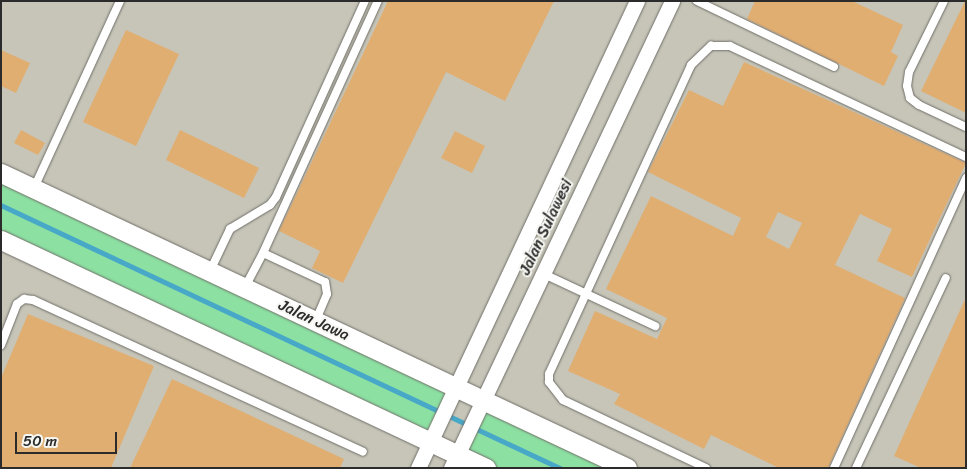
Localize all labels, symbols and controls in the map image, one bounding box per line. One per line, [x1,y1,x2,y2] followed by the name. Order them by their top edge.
[516,177,576,277] street label: Jalan Sulawesi
[276,295,352,345] street label: Jalan Jawa
[18,422,120,454] scale bar
[23,428,57,454] text: 50 m

